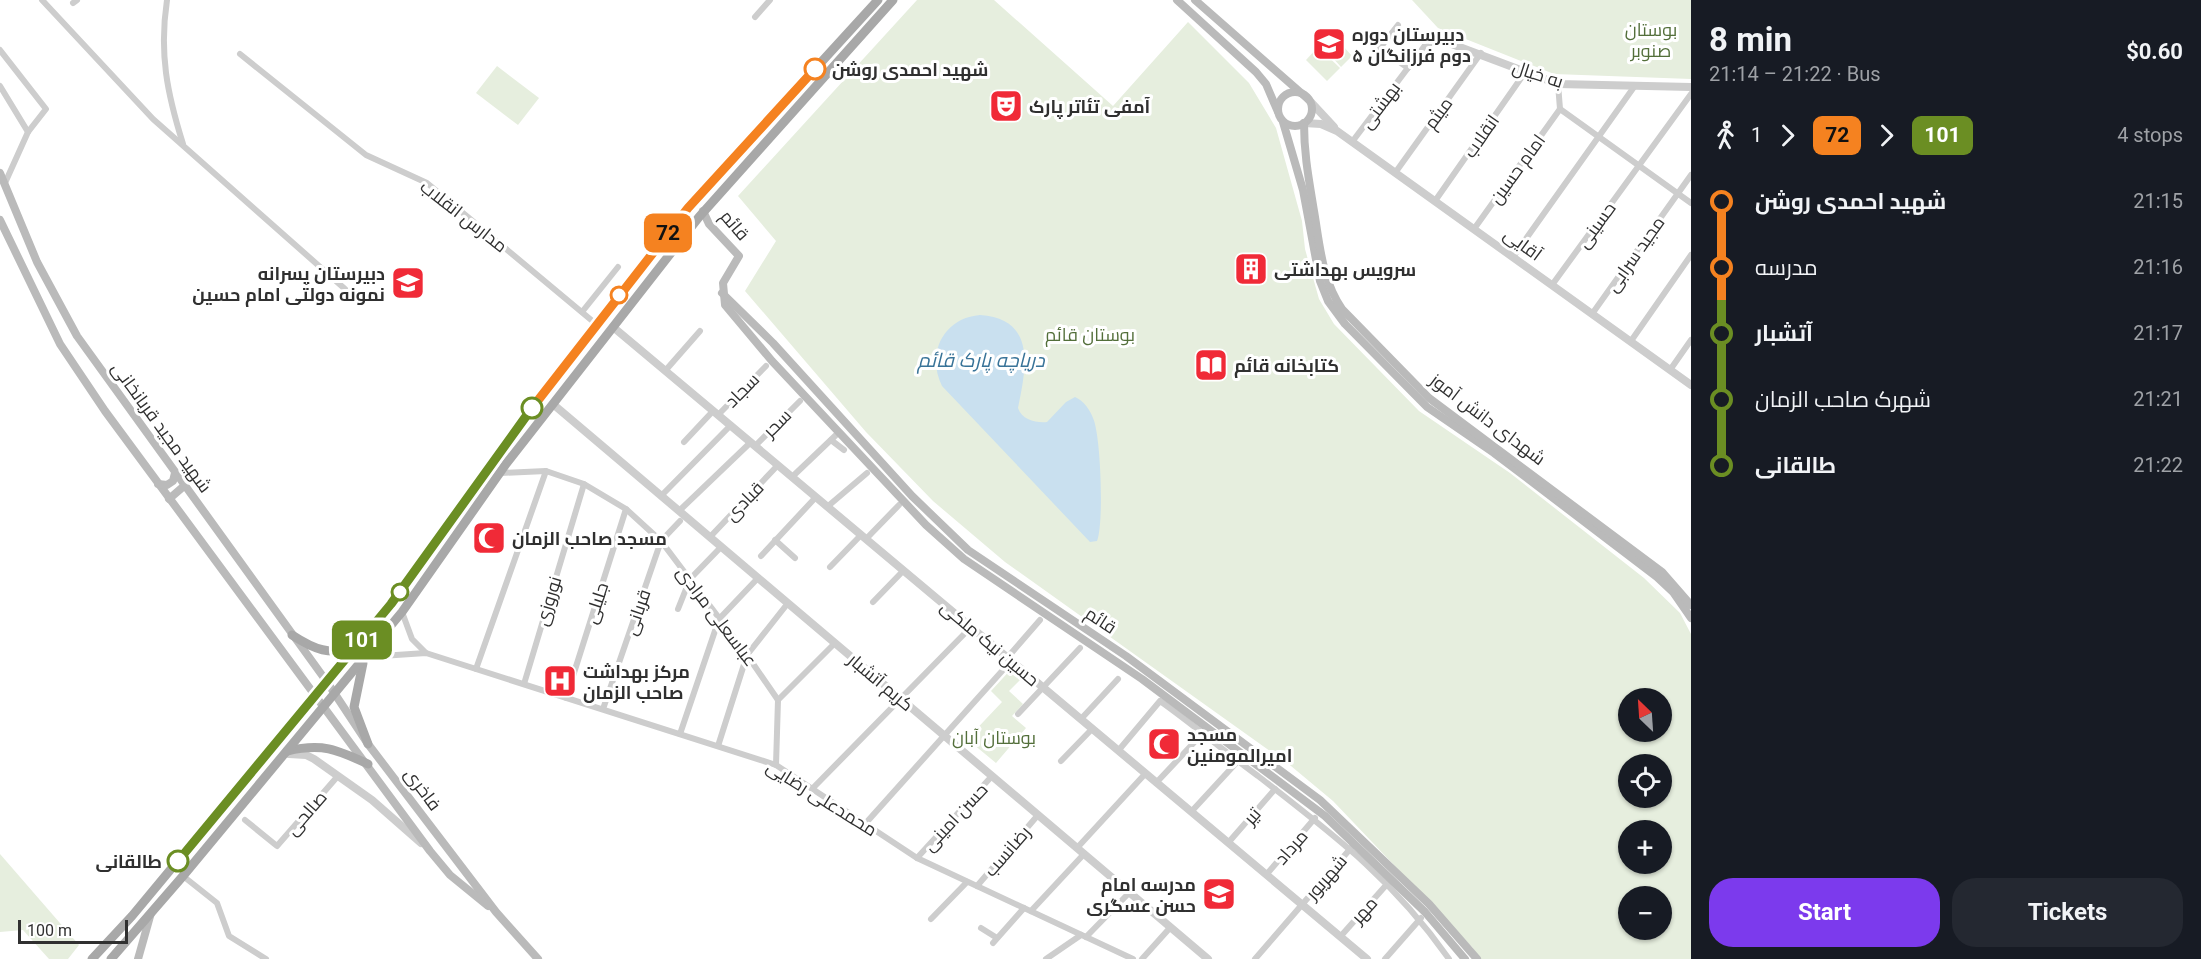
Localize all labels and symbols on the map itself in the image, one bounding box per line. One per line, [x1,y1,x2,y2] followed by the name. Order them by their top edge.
[1625,19,1677,62] park label: بوستان صنوبر
[1352,24,1471,68] place label: دبیرستان دوره دوم فرزانگان ۵
[1311,26,1347,62] school or university icon: دبیرستان دوره دوم فرزانگان ۵
[1510,56,1566,93] street label: به خیال
[804,58,826,80] marker: شهید احمدی روشن
[832,59,988,81] place label: شهید احمدی روشن
[1356,77,1405,133] street label: بهشتی
[988,88,1024,124] theatre icon: آمفی تئاتر پارک
[1420,93,1458,134] street label: میثم
[1029,96,1151,119] place label: آمفی تئاتر پارک
[1459,111,1503,161] street label: انقلاب
[1485,130,1551,209] street label: امام حسین
[416,176,512,257] street label: مدارس انقلاب
[1572,198,1621,253] street label: حسینی
[715,206,754,246] street label: قائم
[1601,212,1669,296] street label: مجید سرابی
[641,214,695,252] line badge: 72
[1499,223,1546,266] street label: آقایی
[1233,251,1269,287] building icon: سرویس بهداشتی
[1274,259,1416,281] place label: سرویس بهداشتی
[192,263,385,307] place label: دبیرستان پسرانه نمونه دولتی امام حسین
[390,265,426,301] school or university icon: دبیرستان پسرانه نمونه دولتی امام حسین
[610,286,628,304] unlabelled marker
[1045,324,1135,347] park label: بوستان قائم
[1193,347,1229,383] library icon: کتابخانه قائم
[916,348,1046,374] water label: دریاچه پارک قائم
[1234,355,1339,378] place label: کتابخانه قائم
[107,358,216,497] street label: شهید مجید قربانخانی
[1425,368,1550,470] street label: شهدای دانش آموز
[721,369,763,411] street label: سجاد
[521,397,543,419] unlabelled marker
[758,405,796,443] street label: سحر
[720,477,768,526] street label: قبادی
[471,520,507,556] mosque icon: مسجد صاحب الزمان
[512,528,667,550] place label: مسجد صاحب الزمان
[672,562,762,671] street label: عباسعلی مرادی
[531,574,566,629] street label: نوروزی
[579,580,613,627] street label: جلیلی
[391,583,409,601] unlabelled marker
[619,586,656,638] street label: قربانی
[936,596,1043,691] street label: حسین نیک ملکی
[1080,602,1121,639] street label: قائم
[328,620,397,660] line badge: 101
[842,648,918,717] street label: کریم آتشبار
[583,661,690,704] place label: مرکز بهداشت صاحب الزمان
[542,663,578,699] hospital icon: مرکز بهداشت صاحب الزمان
[1618,688,1672,742] north arrow
[1187,724,1292,767] place label: مسجد امیرالمومنین
[1146,726,1182,762] mosque icon: مسجد امیرالمومنین
[952,727,1036,749] park label: بوستان آبان
[762,756,881,841] street label: محمدعلی رضایی
[399,764,446,815] street label: فاخری
[918,779,992,856] street label: حسن امینی
[281,787,332,840] street label: صالحی
[1238,803,1266,830] street label: تیر
[979,822,1035,881] street label: رضانسب
[1270,825,1313,869] street label: مرداد
[167,850,189,872] marker: طالقانی
[1300,850,1352,905] street label: شهریور
[96,851,162,873] place label: طالقانی
[1086,874,1196,917] place label: مدرسه امام حسن عسگری
[1201,876,1237,912] school or university icon: مدرسه امام حسن عسگری
[1346,892,1382,929] street label: مهر
[18,917,128,944] scale bar

